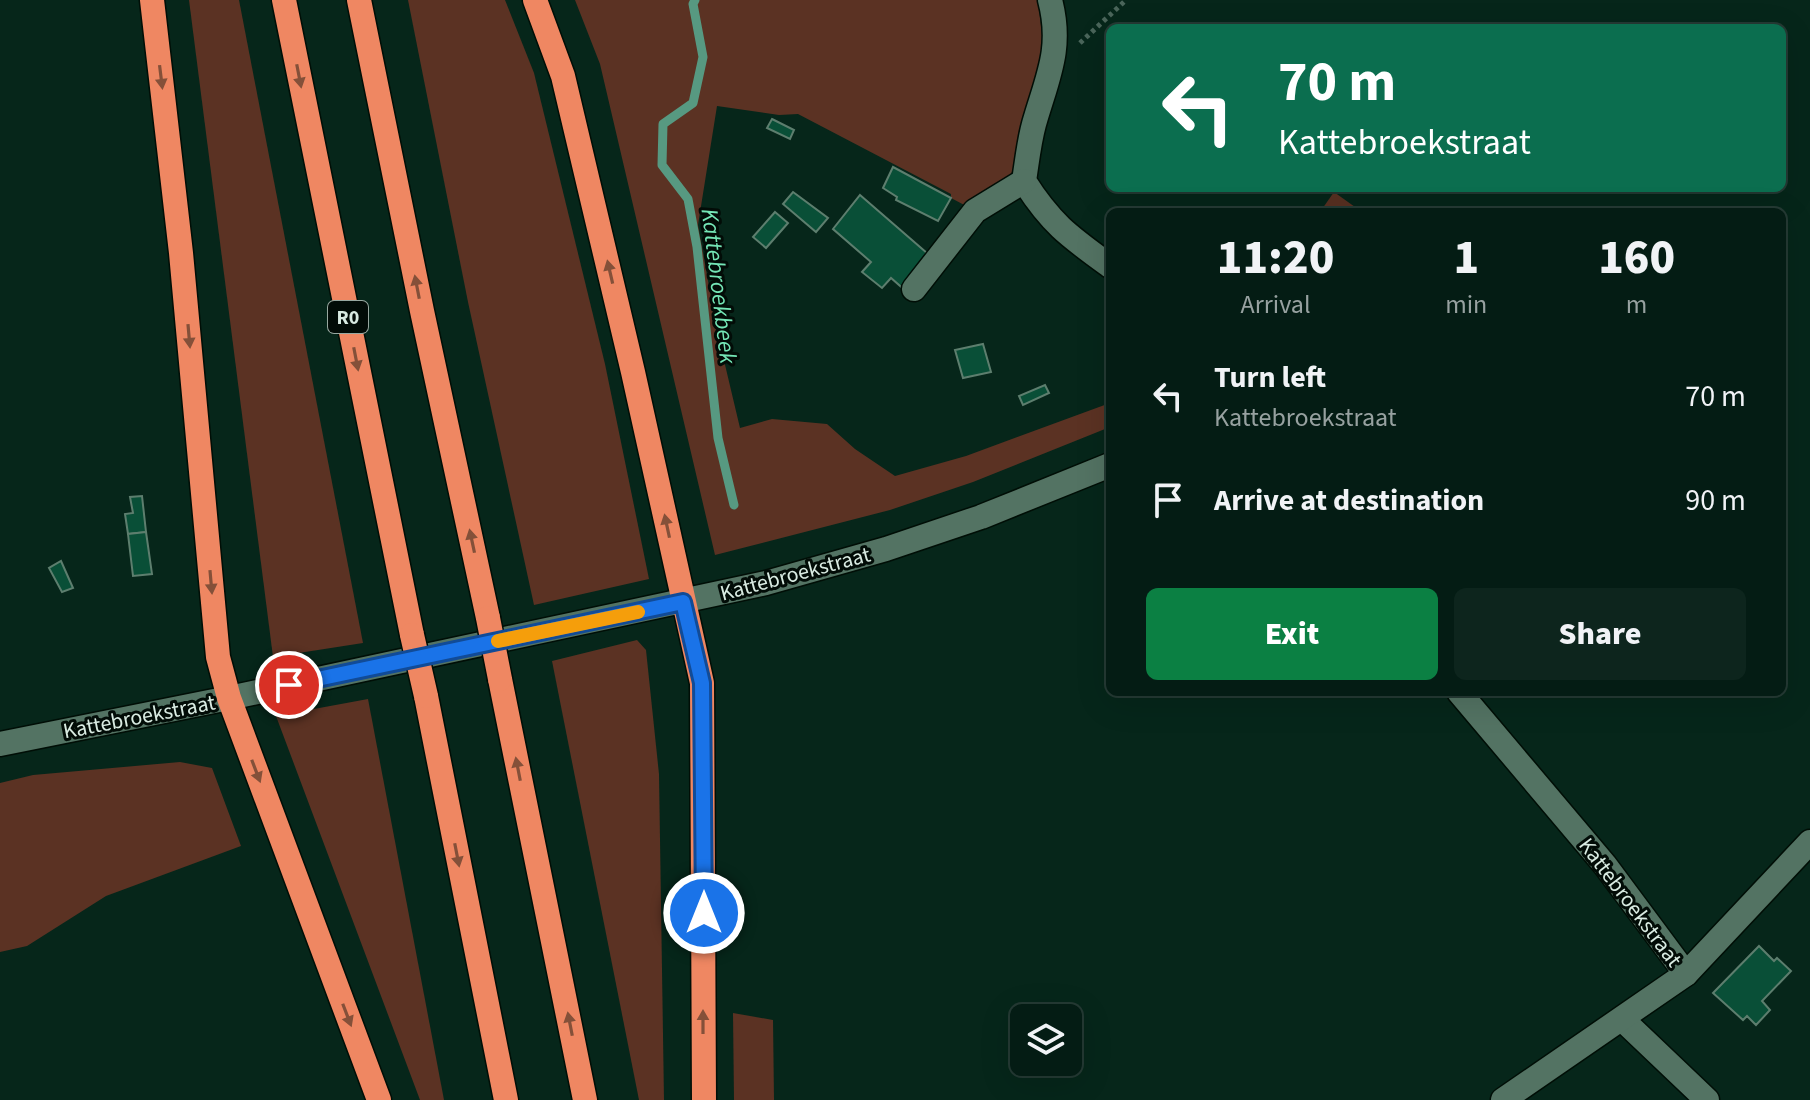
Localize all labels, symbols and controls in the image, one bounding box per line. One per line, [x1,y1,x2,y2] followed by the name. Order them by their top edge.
[1278,43,1396,122] text: 70 m
[1146,56,1250,160] icon: left
[293,64,306,89] one-way arrow
[154,65,167,90] one-way arrow
[1278,117,1531,168] text: Kattebroekstraat
[692,206,745,366] water label: Kattebroekbeek
[1217,224,1334,292] text: 11:20
[1453,224,1479,292] text: 1
[1598,224,1675,292] text: 160
[603,260,615,285] one-way arrow
[410,275,423,300] one-way arrow
[1241,286,1311,323] text: Arrival
[1445,286,1487,323] text: min
[1626,286,1647,323] text: m
[328,301,368,333] road number: R0
[182,324,195,349] one-way arrow
[350,346,363,371] one-way arrow
[1214,356,1326,399] text: Turn left
[1146,374,1190,418] icon: left
[1685,375,1746,418] text: 70 m
[1214,399,1397,436] text: Kattebroekstraat
[1146,478,1190,522] icon: arrive
[1214,479,1484,522] text: Arrive at destination
[1685,479,1746,522] text: 90 m
[660,513,673,538] one-way arrow
[465,529,478,554] one-way arrow
[716,538,875,609] street label: Kattebroekstraat
[205,570,218,595] one-way arrow
[1146,588,1438,680] button: Exit
[1454,588,1746,680] button: Share
[255,651,323,719] pin
[267,663,311,707] icon: arrive
[60,686,219,747] street label: Kattebroekstraat
[511,756,524,781] one-way arrow
[250,759,263,783] one-way arrow
[1571,831,1690,974] street label: Kattebroekstraat
[452,842,464,867] one-way arrow
[662,871,746,955] position arrow
[341,1003,354,1027] one-way arrow
[1010,1004,1082,1076] map controls
[1010,1004,1082,1076] button: layers
[697,1009,709,1034] one-way arrow
[563,1011,575,1036] one-way arrow

